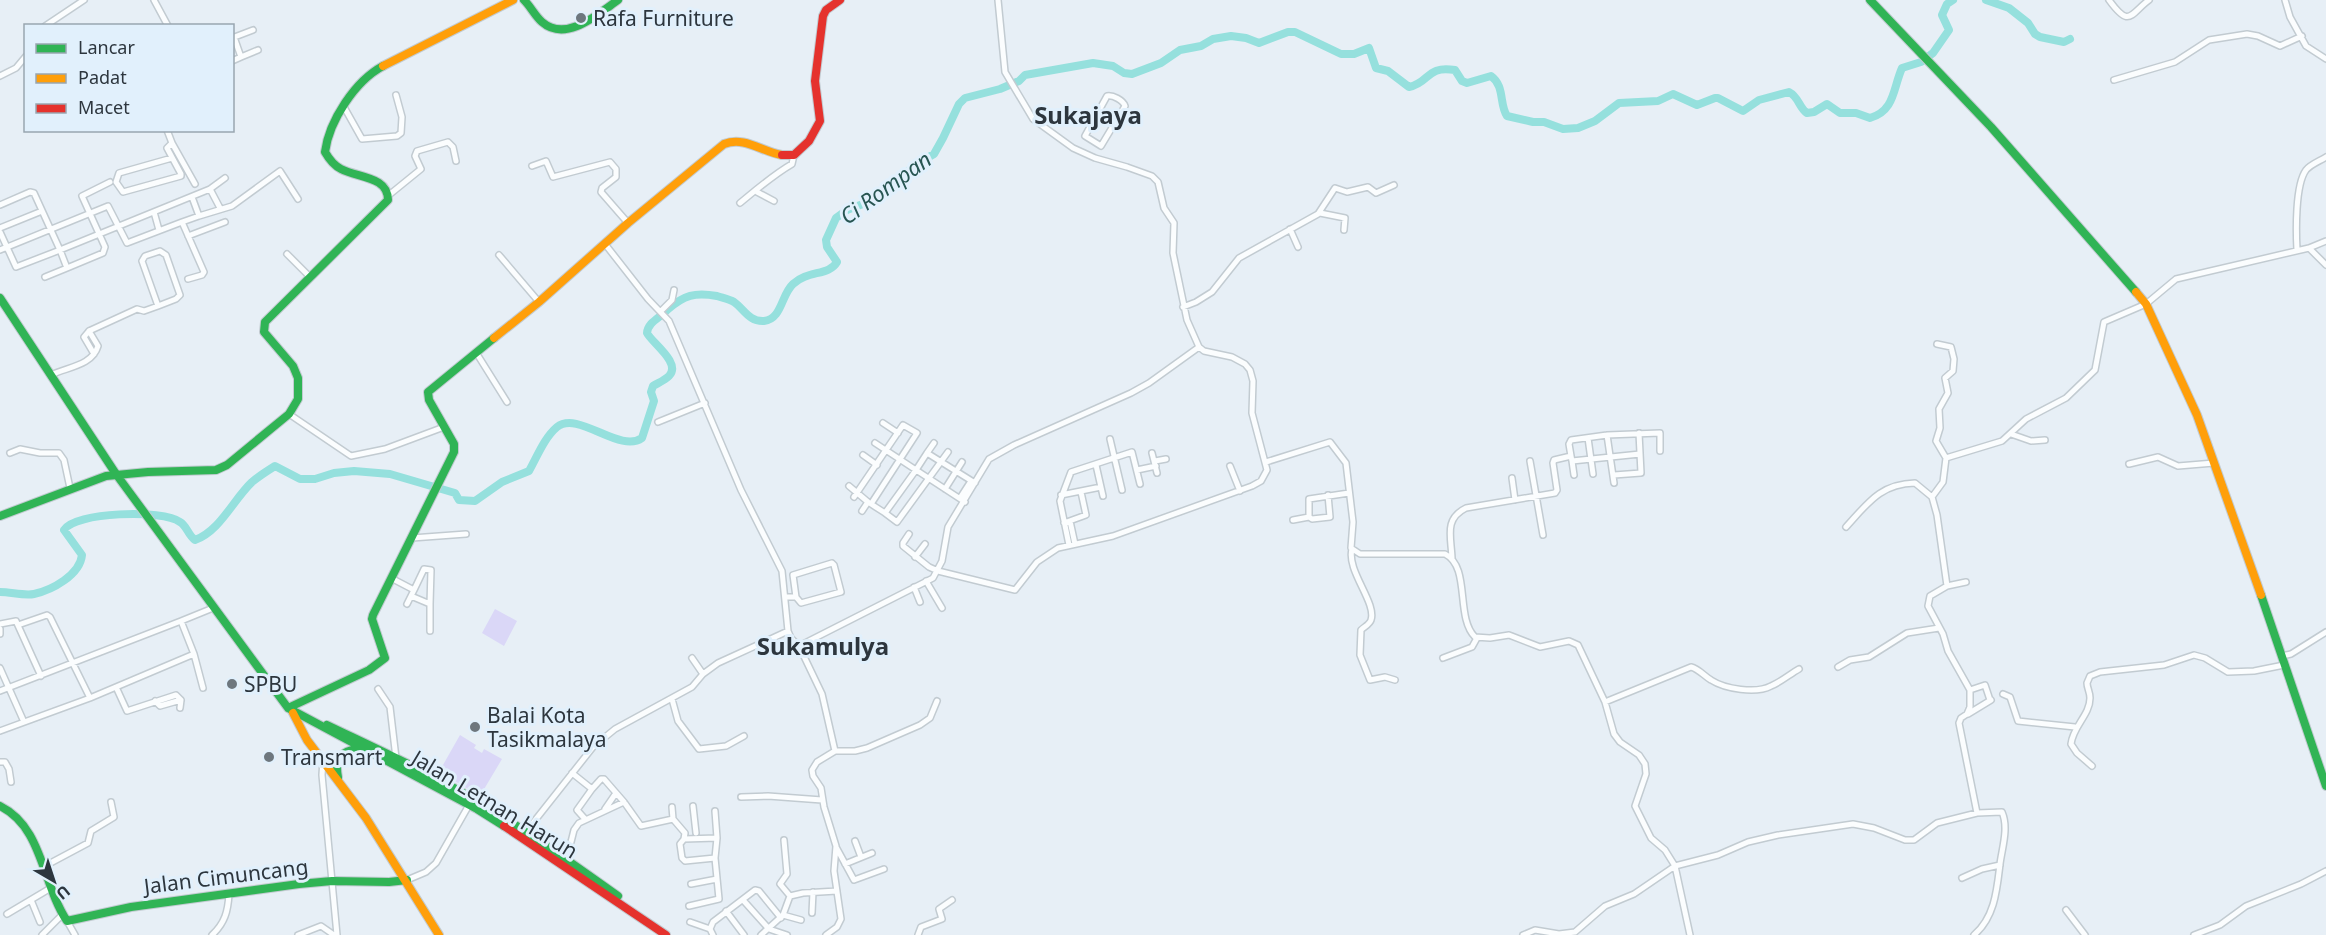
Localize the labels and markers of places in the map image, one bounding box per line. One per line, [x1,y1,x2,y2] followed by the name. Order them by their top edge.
[593,4,734,32] place label: Rafa Furniture
[574,11,588,25] marker: Rafa Furniture
[244,670,297,698] place label: SPBU
[225,677,239,691] marker: SPBU
[487,701,607,753] place label: Balai Kota Tasikmalaya
[468,720,482,734] marker: Balai Kota Tasikmalaya
[281,743,383,771] place label: Transmart
[262,750,276,764] marker: Transmart

